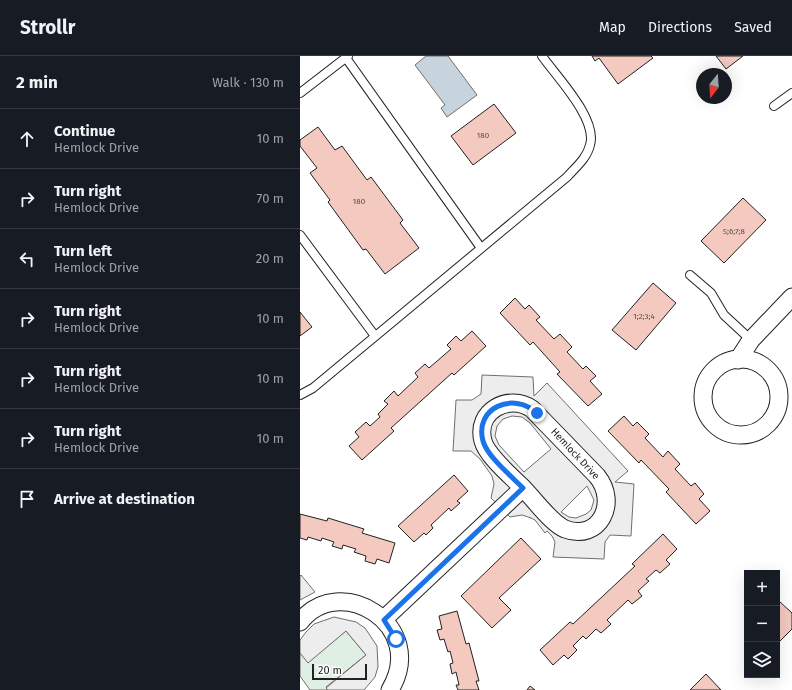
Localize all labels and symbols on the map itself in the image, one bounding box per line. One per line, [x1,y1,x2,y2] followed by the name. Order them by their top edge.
[696,68,732,104] north arrow
[477,131,490,140] house number: 180
[353,197,366,206] house number: 180
[723,227,745,236] house number: 5;6;7;8
[633,312,655,321] house number: 1;2;3;4
[528,404,546,422] route end
[548,426,602,482] street label: Hemlock Drive
[387,630,405,648] route start
[312,662,367,681] scale bar

